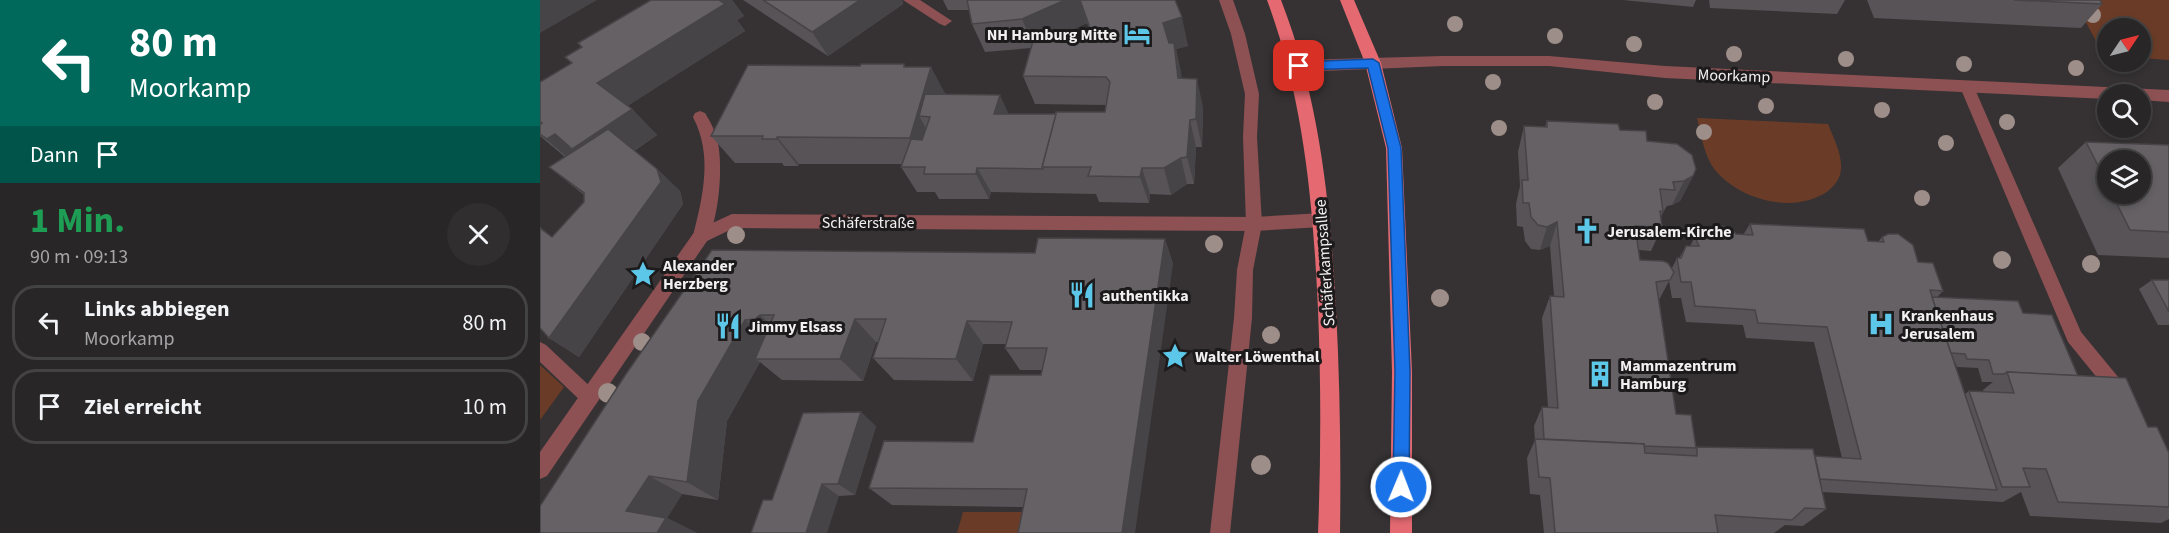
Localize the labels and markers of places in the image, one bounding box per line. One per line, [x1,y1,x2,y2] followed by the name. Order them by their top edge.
[1122,19,1152,49] hotel icon: NH Hamburg Mitte
[987,24,1117,46] place label: NH Hamburg Mitte
[1273,40,1324,91] pin
[1572,216,1602,246] church icon: Jerusalem-Kirche
[1607,221,1732,243] place label: Jerusalem-Kirche
[662,255,735,295] place label: Alexander Herzberg
[628,259,658,289] place icon: Alexander Herzberg
[1067,280,1097,310] restaurant icon: authentikka
[1102,285,1189,307] place label: authentikka
[1901,305,1994,345] place label: Krankenhaus Jerusalem
[1866,309,1896,339] hospital icon: Krankenhaus Jerusalem
[713,311,743,341] restaurant icon: Jimmy Elsass
[748,316,843,338] place label: Jimmy Elsass
[1160,341,1190,371] place icon: Walter Löwenthal
[1195,346,1320,368] place label: Walter Löwenthal
[1620,355,1736,395] place label: Mammazentrum Hamburg
[1585,359,1615,389] building icon: Mammazentrum Hamburg

